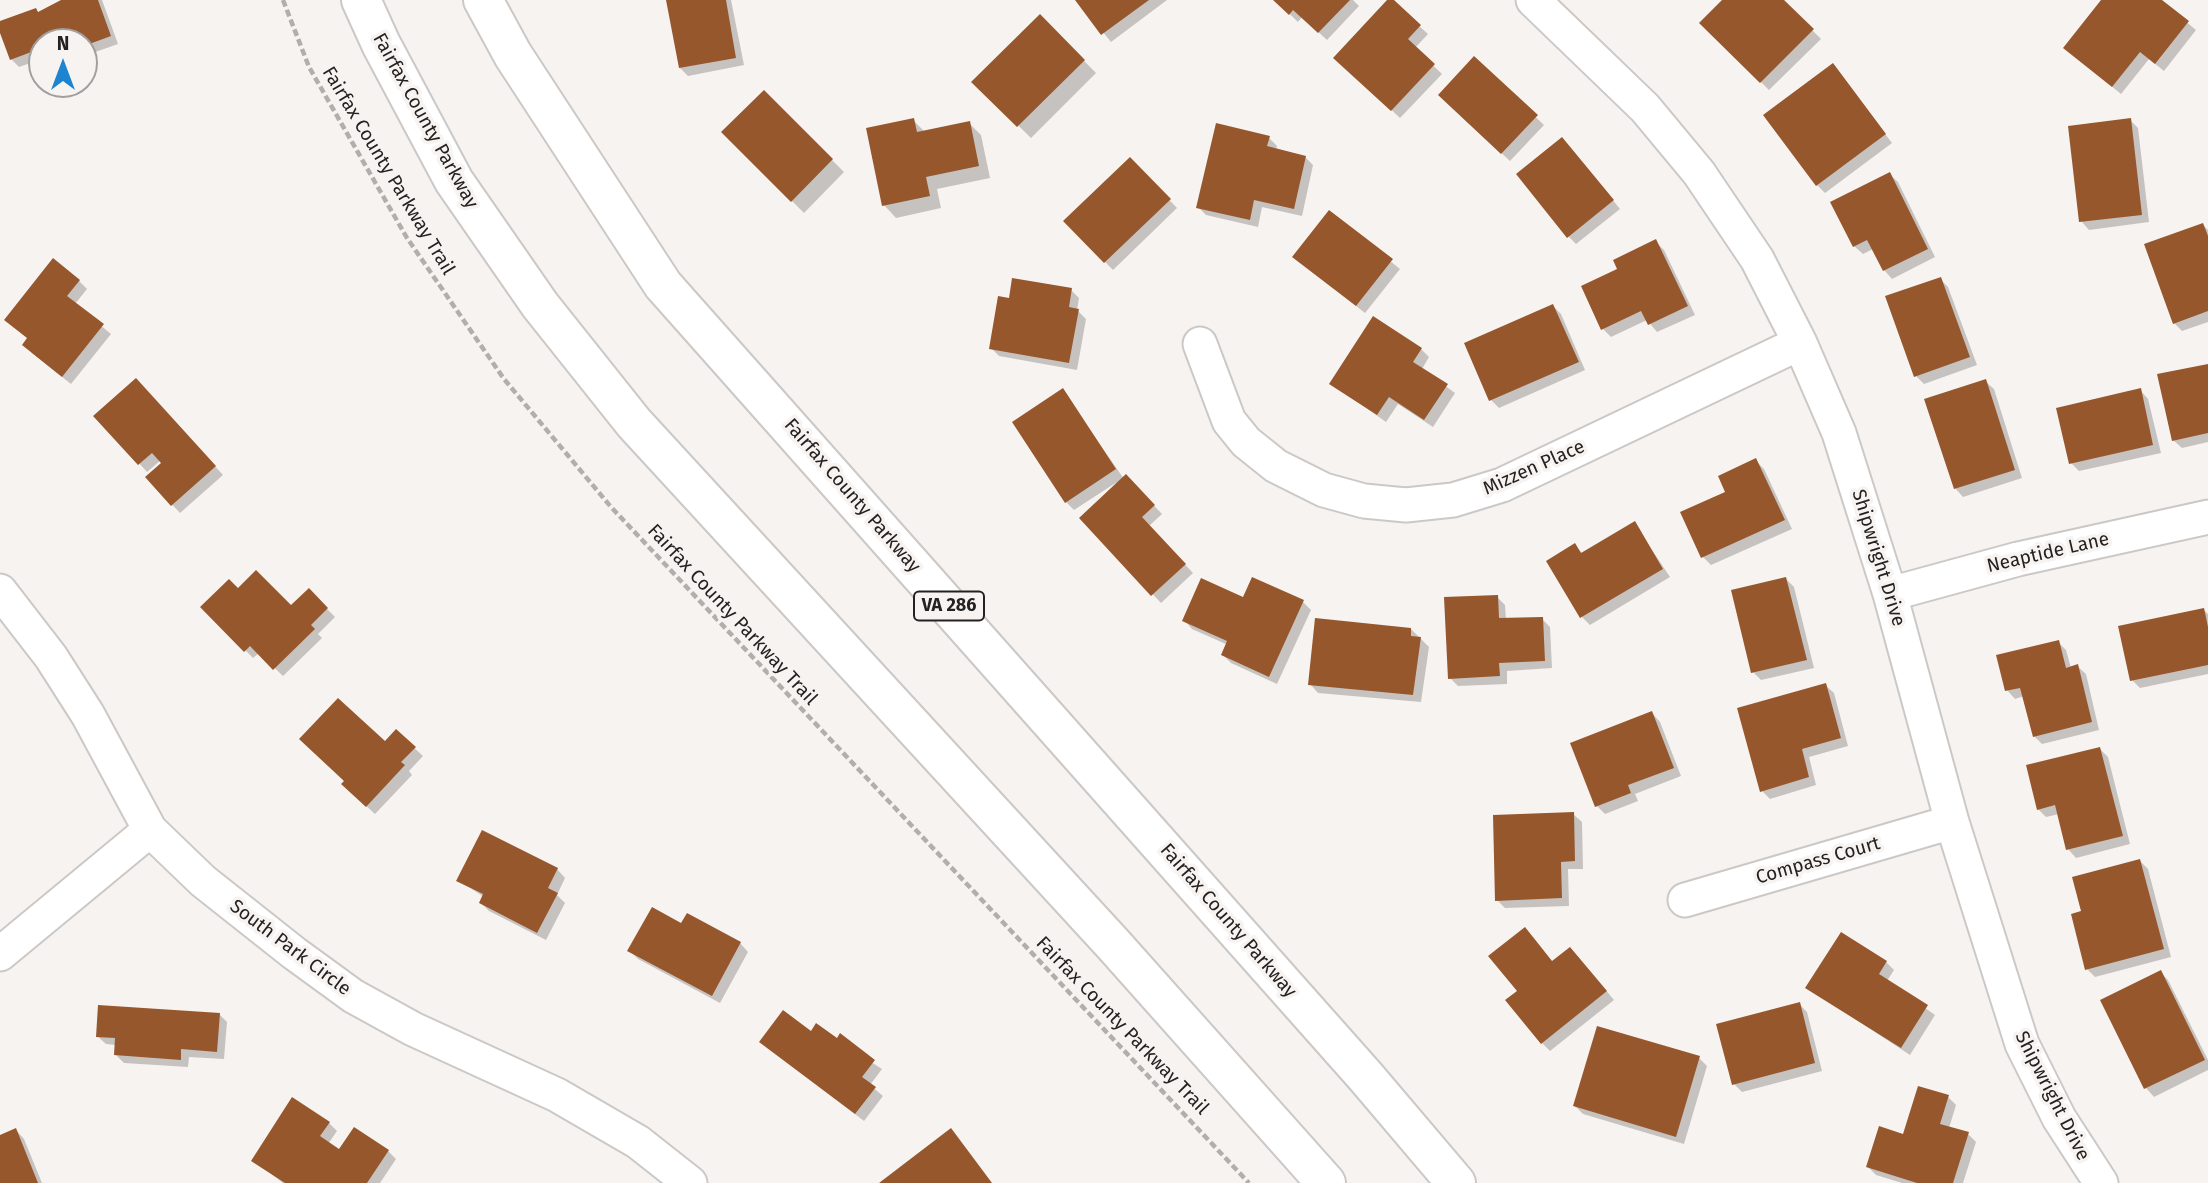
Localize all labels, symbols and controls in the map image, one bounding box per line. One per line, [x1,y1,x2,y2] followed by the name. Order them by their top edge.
[28,28,98,98] north arrow
[367,29,483,213] street label: Fairfax County Parkway
[57,32,69,55] text: N
[317,63,459,279] street label: Fairfax County Parkway Trail
[779,414,925,578] street label: Fairfax County Parkway
[1480,435,1588,501] street label: Mizzen Place
[1846,487,1910,629] street label: Shipwright Drive
[642,520,822,710] street label: Fairfax County Parkway Trail
[1985,528,2111,578] street label: Neaptide Lane
[914,592,984,620] road number: VA 286
[1753,832,1883,890] street label: Compass Court
[1155,839,1301,1003] street label: Fairfax County Parkway
[225,895,355,1001] street label: South Park Circle
[1031,932,1213,1120] street label: Fairfax County Parkway Trail
[2010,1028,2094,1164] street label: Shipwright Drive

